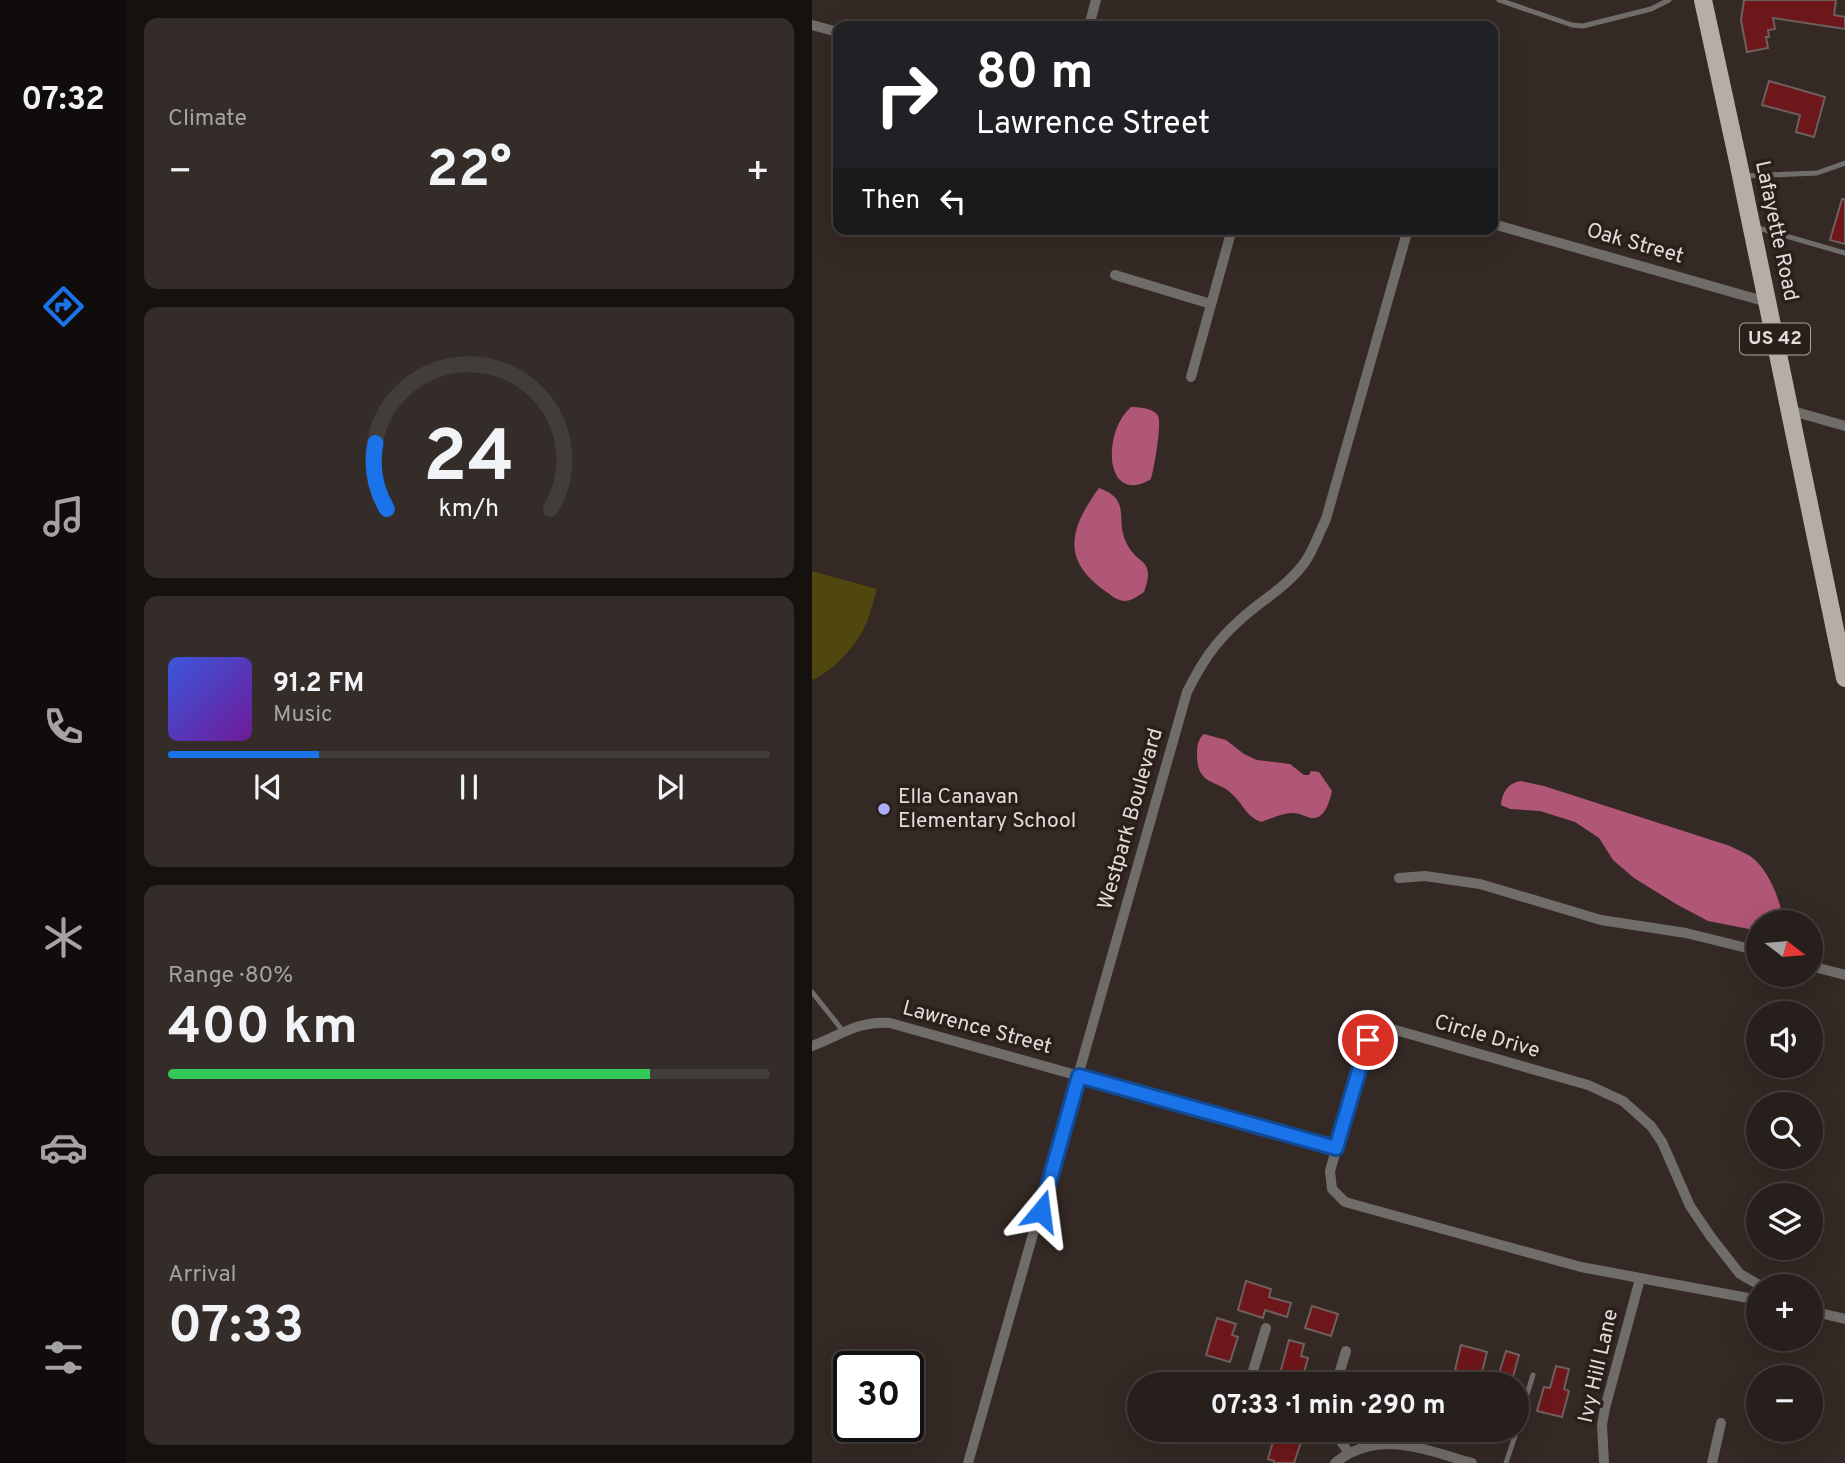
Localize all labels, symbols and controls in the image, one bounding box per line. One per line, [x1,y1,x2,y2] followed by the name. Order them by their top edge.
[976,44,1093,106] text: 80 m
[861,49,952,140] icon: right
[21,81,105,121] text: 07:32
[168,105,247,134] text: Climate
[976,105,1210,145] text: Lawrence Street
[426,139,512,205] text: 22°
[168,149,193,198] text: −
[745,149,770,198] text: +
[1748,158,1804,304] street label: Lafayette Road
[934,182,972,220] icon: left
[861,185,920,218] text: Then
[1583,217,1687,271] street label: Oak Street
[39,282,88,331] icon: directions
[1740,324,1810,354] road number: US 42
[423,415,515,507] text: 24
[39,492,88,541] icon: music
[439,493,499,525] text: km/h
[273,668,364,701] text: 91.2 FM
[273,701,333,730] text: Music
[39,702,88,751] icon: phone
[1092,725,1170,913] street label: Westpark Boulevard
[249,768,287,806] icon: previous
[450,768,488,806] icon: pause
[651,768,689,806] icon: next
[898,784,1076,835] place label: Ella Canavan Elementary School
[876,801,892,817] marker: Ella Canavan Elementary School
[1746,910,1824,987] north arrow
[1746,910,1823,1442] map controls
[39,913,88,962] icon: climate
[168,962,293,991] text: Range · 80%
[899,995,1055,1061] street label: Lawrence Street
[168,996,358,1062] text: 400 km
[1746,1001,1823,1078] button: sound
[1431,1009,1543,1065] street label: Circle Drive
[1338,1010,1398,1070] pin
[1349,1021,1387,1059] icon: arrive
[1746,1092,1823,1169] button: search
[39,1123,88,1172] icon: car
[1004,1174,1078,1248] position arrow
[1746,1183,1823,1260] button: layers
[168,1261,237,1290] text: Arrival
[1746,1274,1823,1351] button: +
[168,1295,304,1361] text: 07:33
[1573,1307,1625,1425] street label: Ivy Hill Lane
[39,1333,88,1382] icon: filters
[833,1351,924,1442] speed limit sign: 30
[1746,1365,1823,1442] button: −
[1211,1390,1445,1423] text: 07:33 · 1 min · 290 m

